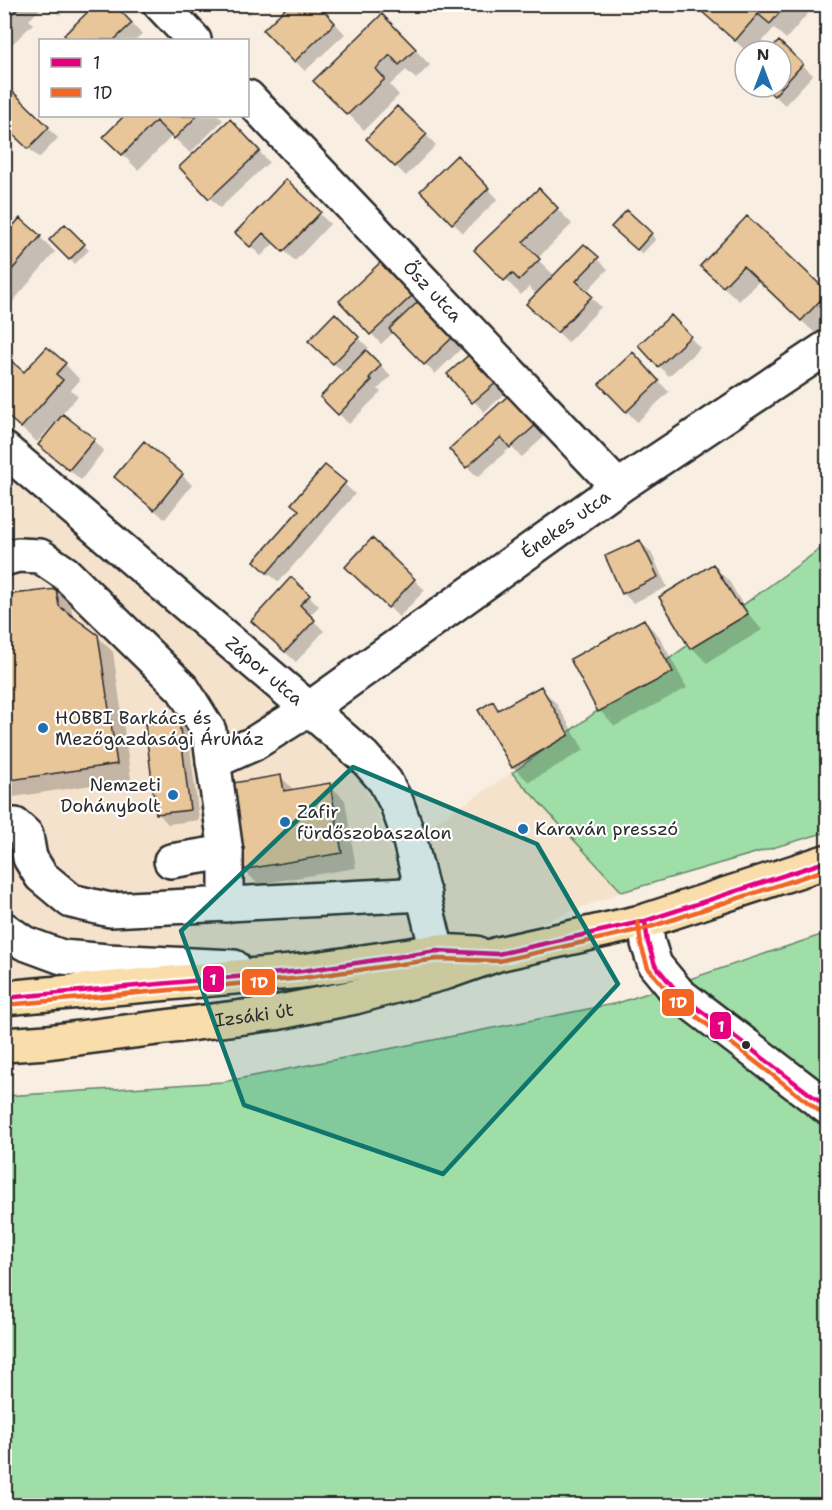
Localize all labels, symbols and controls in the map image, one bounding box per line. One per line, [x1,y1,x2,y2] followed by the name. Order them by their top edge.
[39,39,249,117] legend
[733,39,793,99] north arrow
[757,44,769,65] text: N
[93,51,101,75] text: 1
[93,81,113,105] text: 1D
[398,256,467,327] street label: Ősz utca
[516,484,615,565] street label: Énekes utca
[220,631,308,711] street label: Zápor utca
[55,706,264,751] place label: HOBBI Barkács és Mezőgazdasági Áruház
[36,721,50,735] marker: HOBBI Barkács és Mezőgazdasági Áruház
[61,773,161,818] place label: Nemzeti Dohánybolt
[166,788,180,802] marker: Nemzeti Dohánybolt
[297,800,452,845] place label: Zafir fürdőszobaszalon
[278,815,292,829] marker: Zafir fürdőszobaszalon
[535,817,678,841] place label: Karaván presszó
[516,822,530,836] marker: Karaván presszó
[202,965,225,993] line badge: 1
[241,968,276,996] line badge: 1D
[209,969,217,990] text: 1
[250,972,268,993] text: 1D
[661,988,695,1017] line badge: 1D
[669,992,687,1013] text: 1D
[213,998,296,1033] street label: Izsáki út
[709,1011,732,1040] line badge: 1
[717,1016,725,1037] text: 1
[740,1039,752,1051] unlabelled marker

